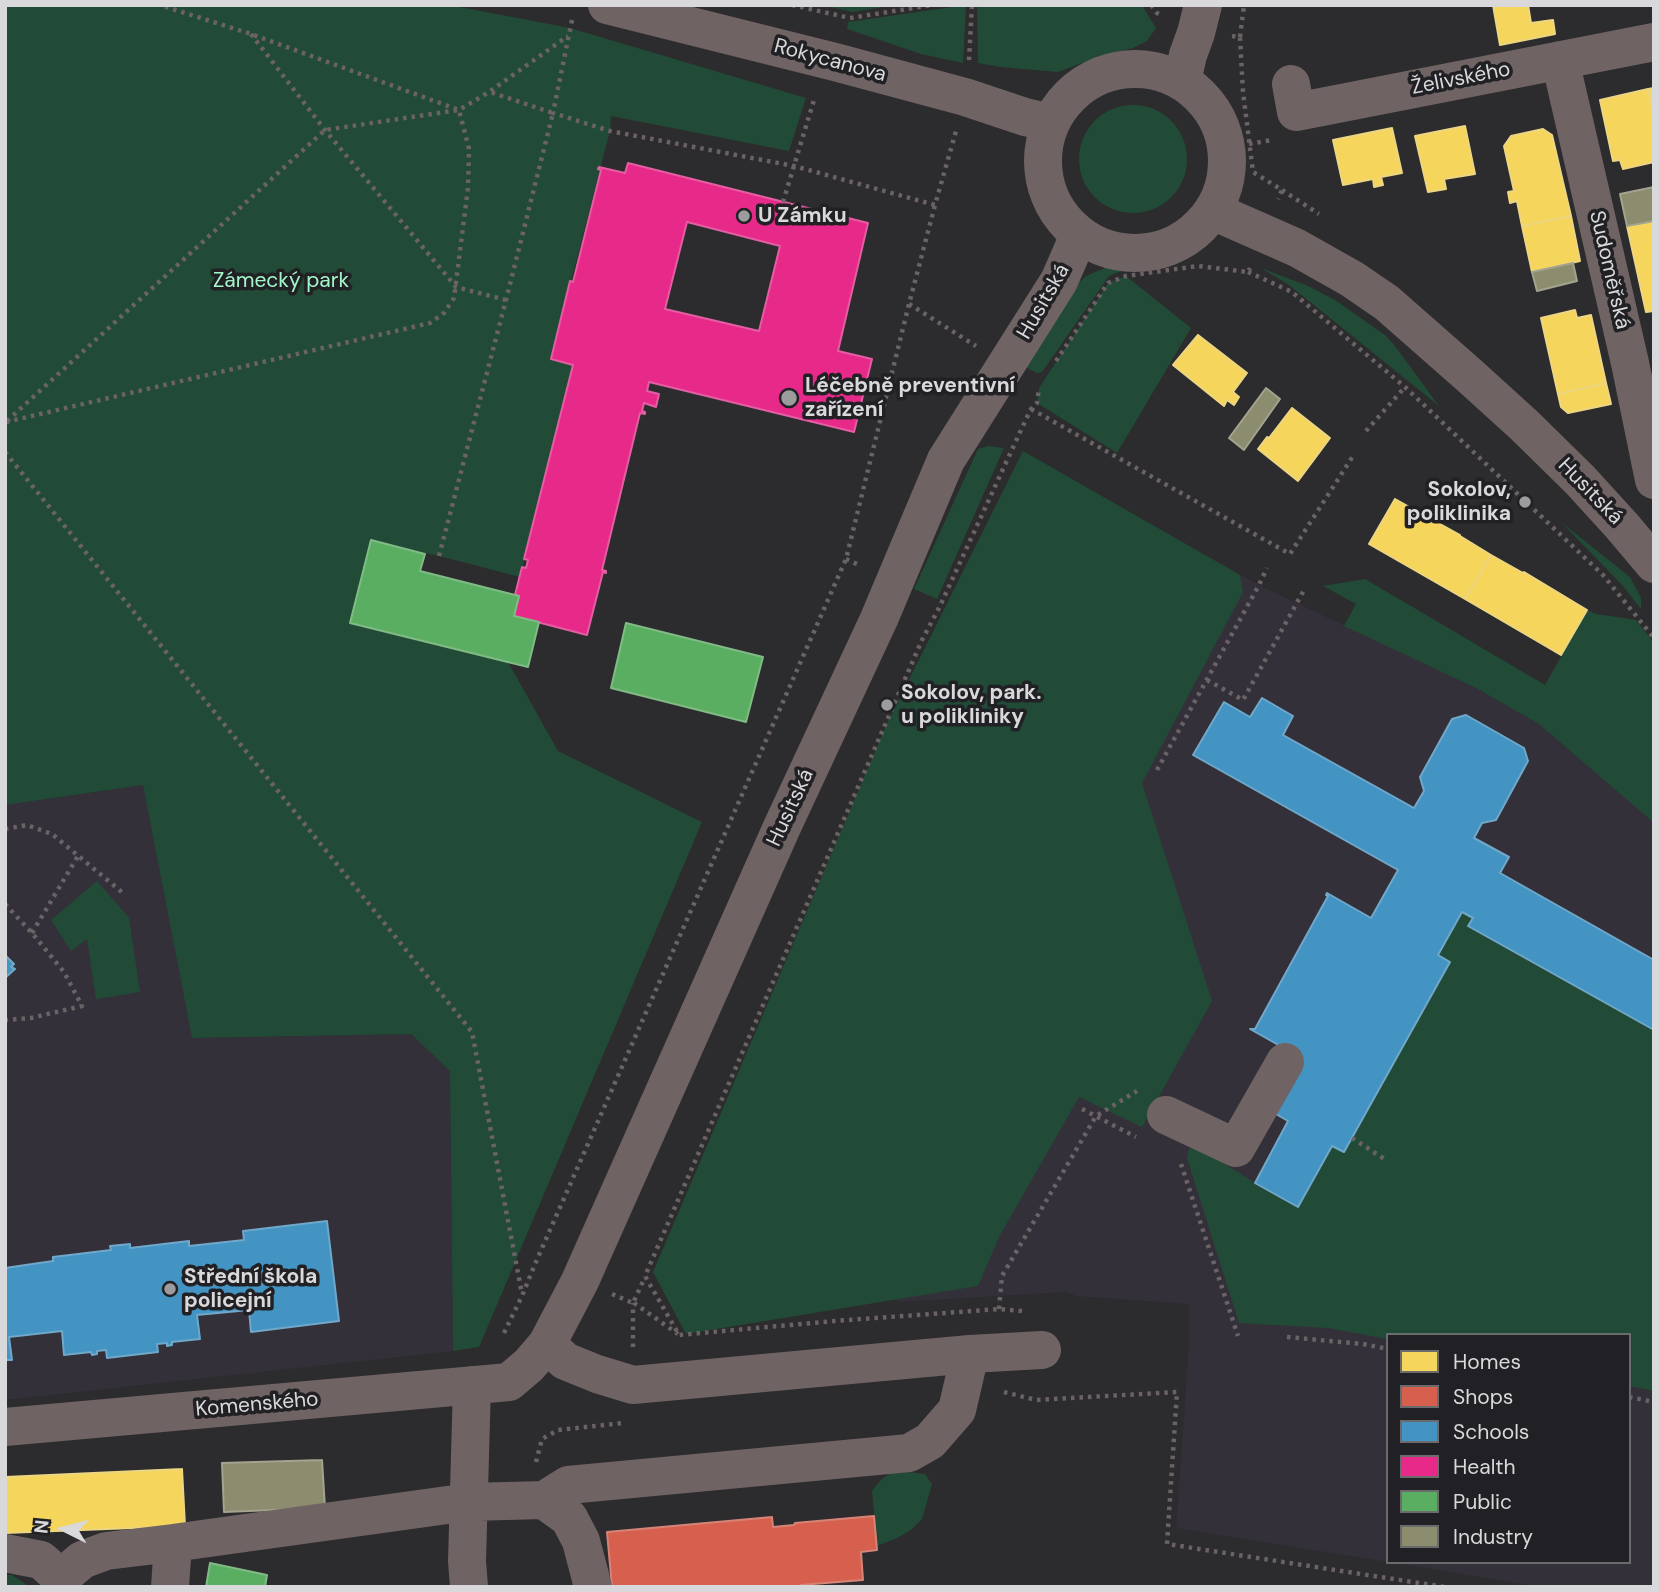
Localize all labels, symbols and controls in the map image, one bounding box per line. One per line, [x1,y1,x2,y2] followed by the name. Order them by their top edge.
[771,34,889,88] street label: Rokycanova
[1409,57,1513,101] street label: Želivského
[758,203,847,229] place label: U Zámku
[736,208,752,224] marker: U Zámku
[1583,208,1635,332] street label: Sudoměřská
[1012,260,1076,344] street label: Husitská
[213,268,349,294] park label: Zámecký park
[805,373,1015,423] place label: Léčebně preventivní zařízení
[779,388,799,408] marker: Léčebně preventivní zařízení
[1552,454,1628,530] street label: Husitská
[1407,477,1511,527] place label: Sokolov, poliklinika
[1517,494,1533,510] marker: Sokolov, poliklinika
[901,680,1041,730] place label: Sokolov, park. u polikliniky
[879,697,895,713] marker: Sokolov, park. u polikliniky
[762,765,820,851] street label: Husitská
[184,1264,317,1314] place label: Střední škola policejní
[162,1281,178,1297] marker: Střední škola policejní
[1386,1333,1631,1564] legend
[1453,1348,1521,1376] text: Homes
[1453,1383,1513,1411] text: Shops
[194,1387,320,1423] street label: Komenského
[1453,1418,1529,1446] text: Schools
[1453,1453,1516,1481] text: Health
[1453,1488,1512,1516] text: Public
[28,1494,98,1564] north arrow
[28,1519,55,1535] text: N
[1453,1523,1533,1551] text: Industry

